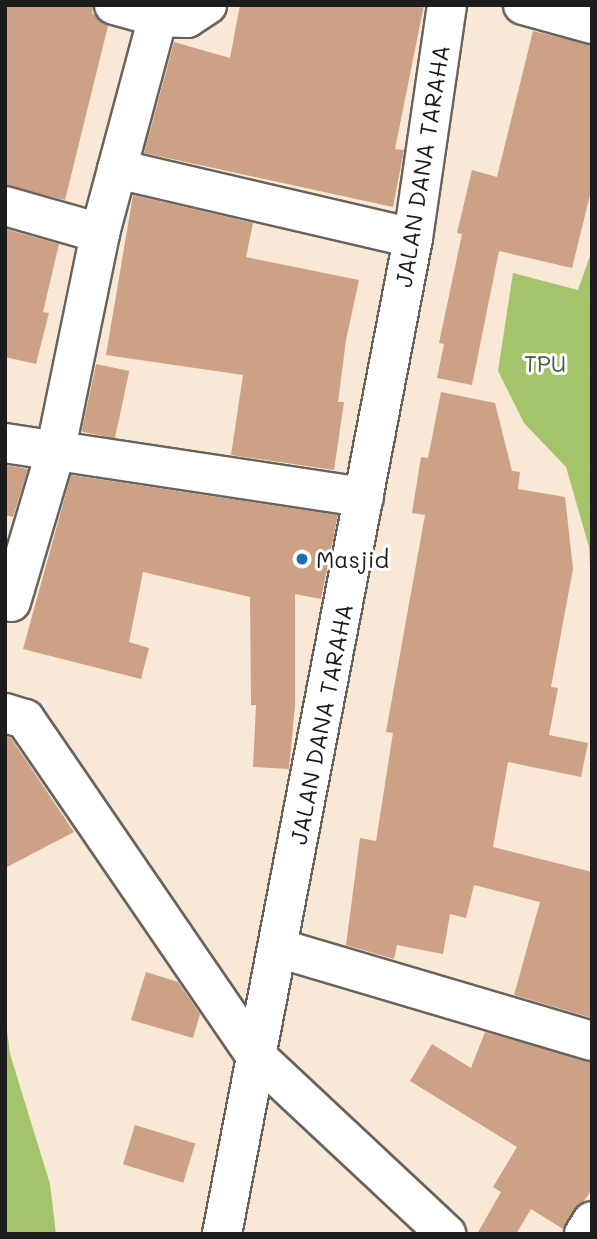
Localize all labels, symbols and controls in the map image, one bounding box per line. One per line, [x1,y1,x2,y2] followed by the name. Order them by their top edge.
[389,43,455,289] street label: JALAN DANA TARAHA
[524,349,566,377] park label: TPU
[316,545,389,573] place label: Masjid
[294,551,310,567] marker: Masjid
[284,601,358,847] street label: JALAN DANA TARAHA

